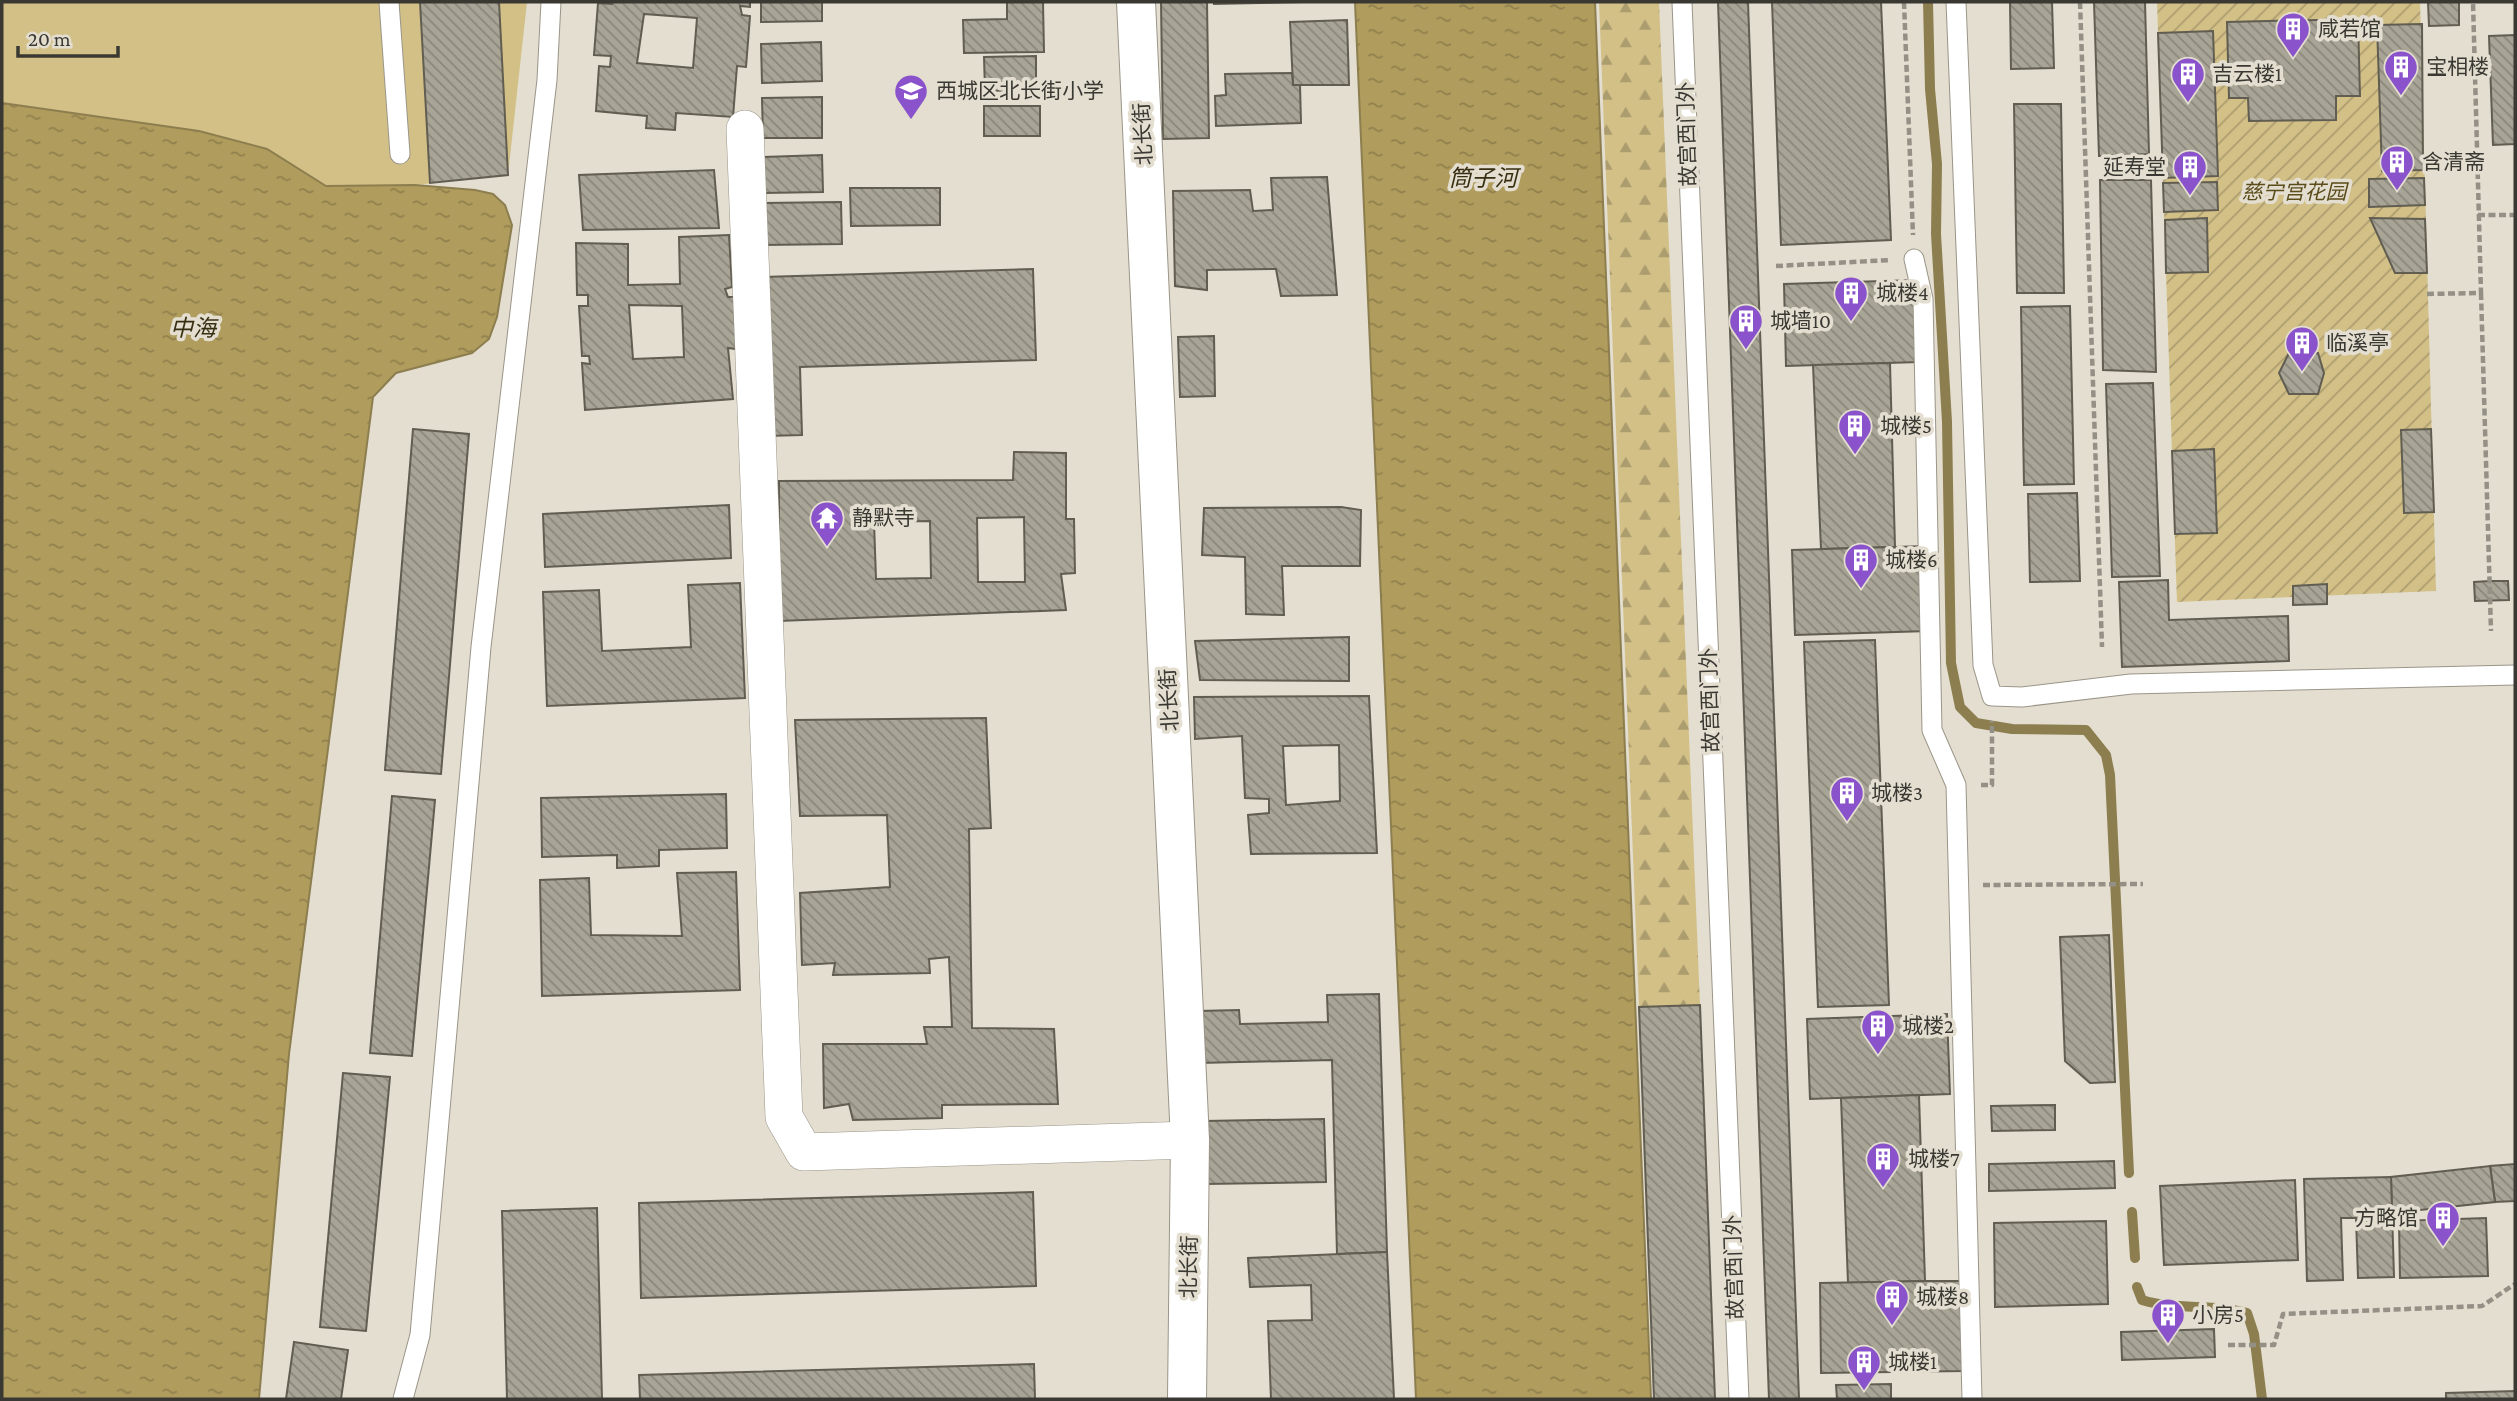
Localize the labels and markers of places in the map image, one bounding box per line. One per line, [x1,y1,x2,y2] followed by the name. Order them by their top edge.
[2274,10,2312,59] building icon: 咸若馆
[2318,17,2381,41] place label: 咸若馆
[2382,48,2420,97] building icon: 宝相楼
[2169,55,2207,104] building icon: 吉云楼1
[2426,55,2489,79] place label: 宝相楼
[2212,62,2282,86] place label: 吉云楼1
[892,72,930,121] school or university icon: 西城区北长街小学
[936,79,1104,103] place label: 西城区北长街小学
[2378,143,2416,192] building icon: 含清斋
[2171,148,2209,197] building icon: 延寿堂
[2422,150,2485,174] place label: 含清斋
[2103,155,2166,179] place label: 延寿堂
[1832,274,1870,323] building icon: 城楼4
[1876,281,1929,305] place label: 城楼4
[1727,302,1765,351] building icon: 城墙10
[1770,309,1831,333] place label: 城墙10
[2283,324,2321,373] building icon: 临溪亭
[2326,331,2389,355] place label: 临溪亭
[1836,407,1874,456] building icon: 城楼5
[1880,414,1932,438] place label: 城楼5
[808,499,846,548] temple icon: 静默寺
[852,506,915,530] place label: 静默寺
[1842,541,1880,590] building icon: 城楼6
[1885,548,1938,572] place label: 城楼6
[1828,774,1866,823] building icon: 城楼3
[1871,781,1923,805] place label: 城楼3
[1859,1007,1897,1056] building icon: 城楼2
[1902,1014,1954,1038] place label: 城楼2
[1864,1140,1902,1189] building icon: 城楼7
[1908,1147,1960,1171] place label: 城楼7
[2424,1199,2462,1248] building icon: 方略馆
[2355,1206,2418,1230] place label: 方略馆
[1873,1278,1911,1327] building icon: 城楼8
[1916,1285,1969,1309] place label: 城楼8
[2149,1296,2187,1345] building icon: 小房5
[2192,1303,2244,1327] place label: 小房5
[1845,1343,1883,1392] building icon: 城楼1
[1888,1350,1937,1374] place label: 城楼1

